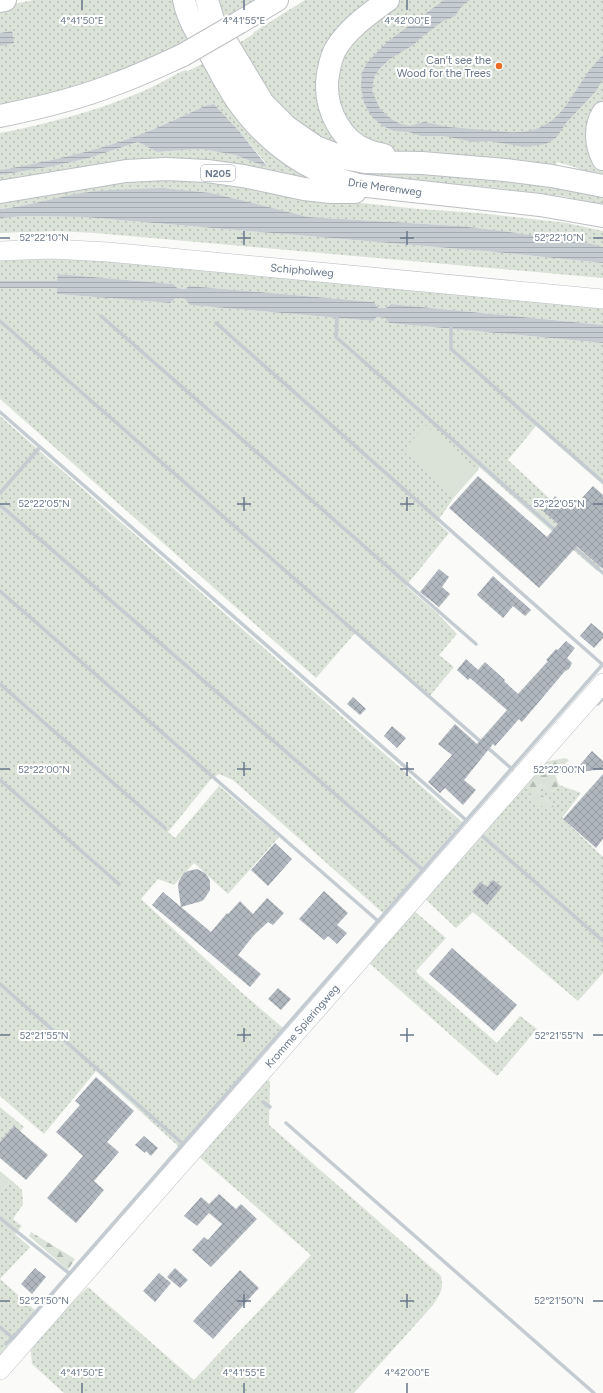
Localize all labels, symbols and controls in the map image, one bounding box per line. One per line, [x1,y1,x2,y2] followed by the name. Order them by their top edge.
[60,14,104,27] text: 4°41'50"E
[223,14,266,27] text: 4°41'55"E
[384,14,430,27] text: 4°42'00"E
[397,54,491,80] place label: Can't see the Wood for the Trees
[494,61,504,71] marker: Can't see the Wood for the Trees
[201,165,235,181] road number: N205
[347,176,423,199] street label: Drie Merenweg
[19,231,69,244] text: 52°22'10"N
[534,231,584,244] text: 52°22'10"N
[270,261,334,280] street label: Schipholweg
[18,497,70,510] text: 52°22'05"N
[533,497,585,510] text: 52°22'05"N
[18,763,70,776] text: 52°22'00"N
[533,763,585,776] text: 52°22'00"N
[263,982,342,1071] street label: Kromme Spieringweg
[19,1029,69,1042] text: 52°21'55"N
[534,1029,584,1042] text: 52°21'55"N
[19,1294,69,1307] text: 52°21'50"N
[534,1294,584,1307] text: 52°21'50"N
[60,1366,104,1379] text: 4°41'50"E
[223,1366,266,1379] text: 4°41'55"E
[384,1366,430,1379] text: 4°42'00"E

